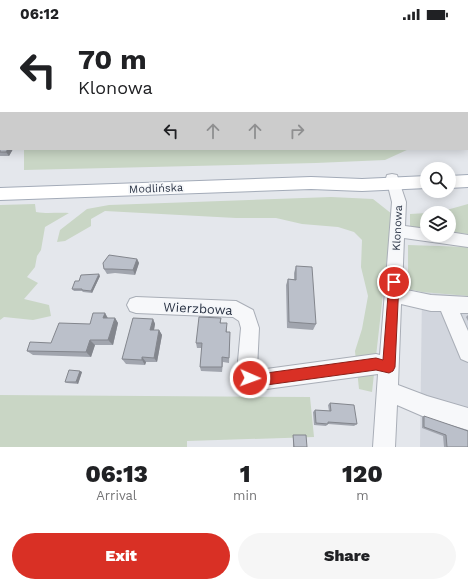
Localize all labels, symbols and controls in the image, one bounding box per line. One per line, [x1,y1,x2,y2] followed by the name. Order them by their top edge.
[20,5,59,23] text: 06:12
[78,43,147,76] text: 70 m
[12,44,64,96] icon: left
[78,77,153,98] text: Klonowa
[160,120,182,142] icon: left
[202,120,224,142] icon: ahead
[244,120,266,142] icon: ahead
[286,120,308,142] icon: right
[420,162,456,242] map controls
[420,162,456,198] button: search
[129,181,183,196] street label: Modlińska
[390,205,405,251] street label: Klonowa
[420,206,456,242] button: layers
[377,265,411,299] pin
[383,271,405,293] icon: arrive
[163,299,234,318] street label: Wierzbowa
[229,357,271,399] position arrow
[85,460,148,488] text: 06:13
[240,460,250,488] text: 1
[342,460,383,488] text: 120
[96,488,137,503] text: Arrival
[233,488,257,503] text: min
[356,488,369,503] text: m
[12,533,230,579] button: Exit
[238,533,456,579] button: Share

